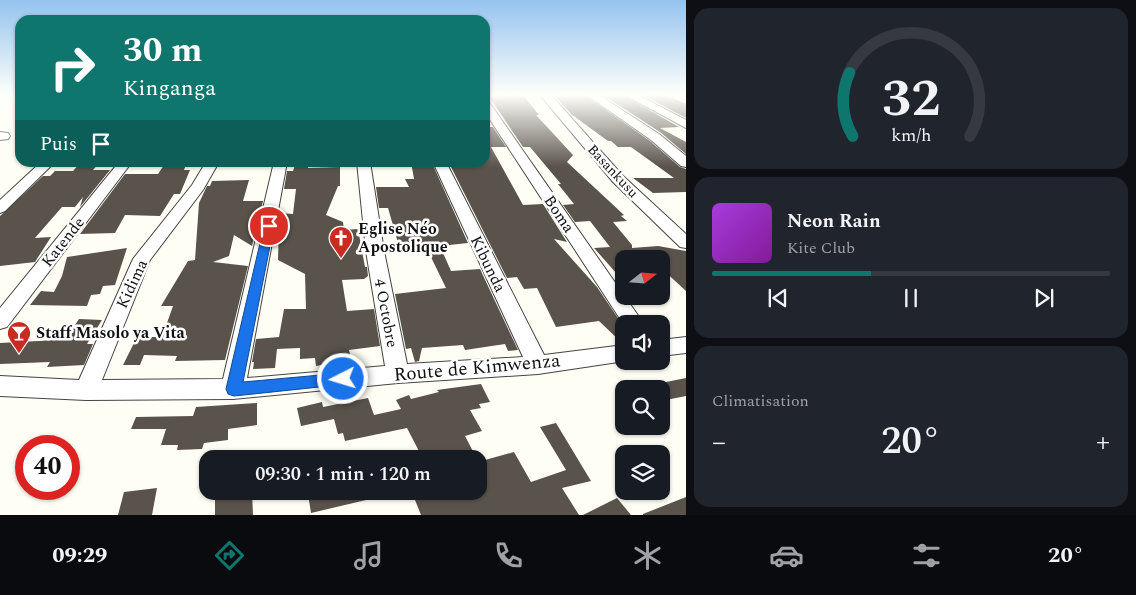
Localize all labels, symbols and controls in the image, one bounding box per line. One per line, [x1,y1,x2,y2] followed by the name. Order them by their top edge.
[123,24,203,77] text: 30 m
[40,35,105,100] icon: right
[882,60,940,139] text: 32
[123,72,216,105] text: Kinganga
[891,122,931,149] text: km/h
[40,130,77,159] text: Puis
[87,130,115,158] icon: arrive
[583,140,643,203] street label: Basankusu
[538,190,580,238] street label: Boma
[248,205,290,247] pin
[787,207,881,236] text: Neon Rain
[36,212,90,272] street label: Katende
[255,212,283,240] icon: arrive
[358,217,448,259] place label: Eglise Néo Apostolique
[328,225,354,259] church icon: Eglise Néo Apostolique
[464,232,512,297] street label: Kibunda
[787,236,855,260] text: Kite Club
[615,250,670,305] north arrow
[615,250,670,500] map controls
[110,255,154,313] street label: Kidima
[368,276,404,350] street label: 4 Octobre
[764,284,792,312] icon: previous
[897,284,925,312] icon: pause
[1030,284,1058,312] icon: next
[615,315,670,370] button: sound
[6,320,32,354] bar icon: Staff Masolo ya Vita
[36,321,186,345] place label: Staff Masolo ya Vita
[392,346,562,390] street label: Route de Kimwenza
[316,352,368,404] position arrow
[615,380,670,435] button: search
[712,389,809,413] text: Climatisation
[881,413,941,471] text: 20°
[712,421,726,464] text: −
[1096,421,1110,464] text: +
[15,435,80,500] speed limit sign: 40
[615,445,670,500] button: layers
[255,460,431,489] text: 09:30 · 1 min · 120 m
[212,538,247,573] icon: directions
[351,538,386,573] icon: music
[491,538,526,573] icon: phone
[630,538,665,573] icon: climate
[769,538,804,573] icon: car
[909,538,944,573] icon: filters
[52,539,107,572] text: 09:29
[1048,539,1084,572] text: 20°

